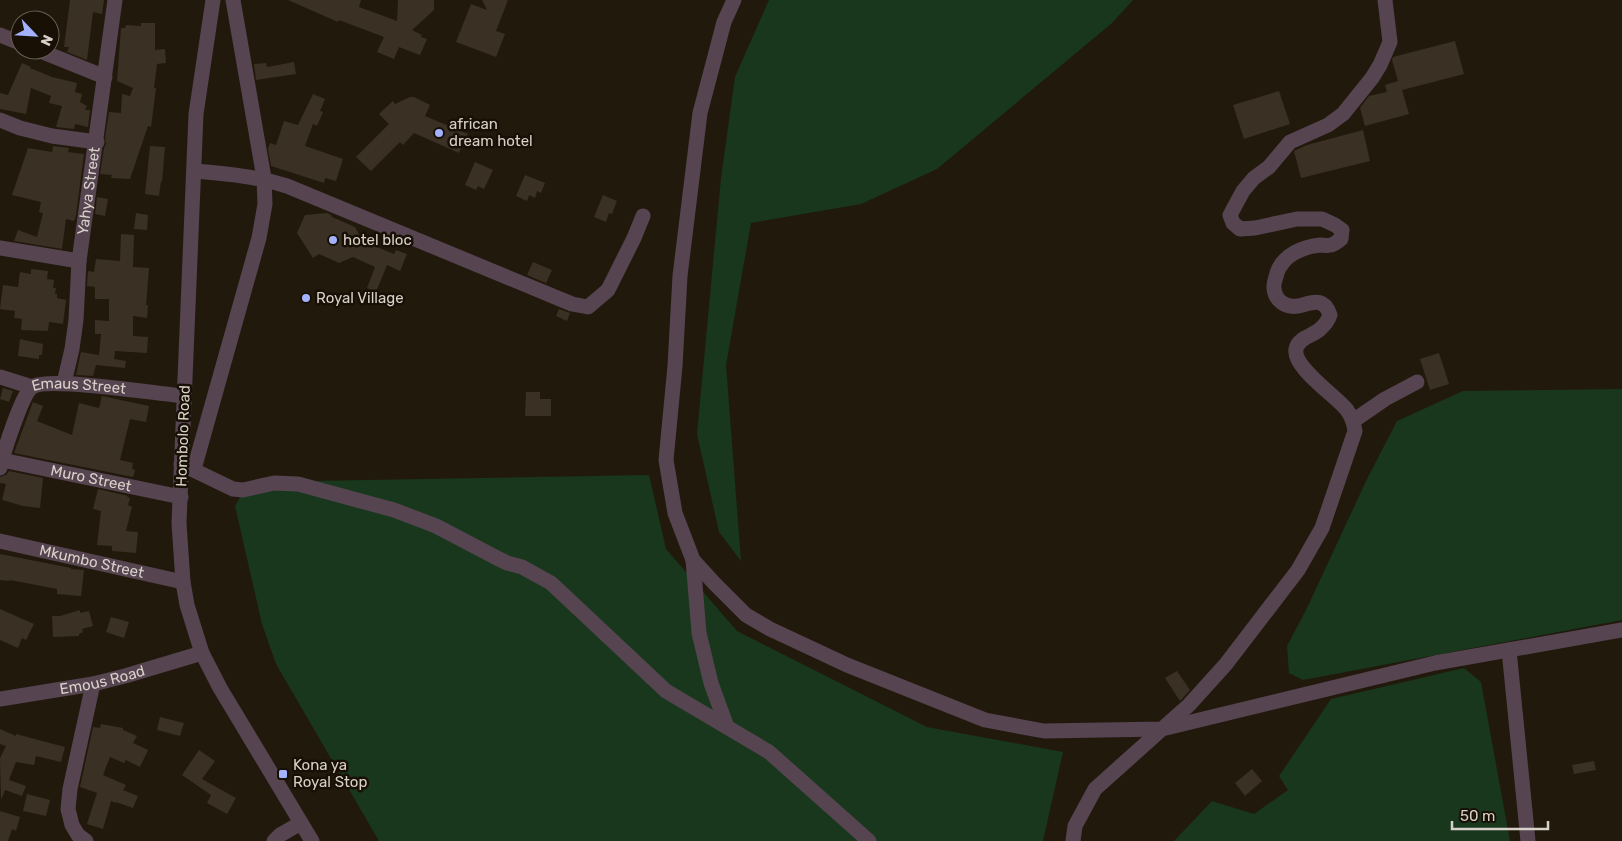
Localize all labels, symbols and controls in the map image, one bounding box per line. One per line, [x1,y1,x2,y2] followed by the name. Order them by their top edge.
[10,10,60,60] north arrow
[36,32,56,48] text: N
[449,115,533,150] place label: african dream hotel
[433,127,445,139] marker: african dream hotel
[74,146,104,236] street label: Yahya Street
[343,231,412,249] place label: hotel bloc
[327,234,339,246] marker: hotel bloc
[316,289,404,307] place label: Royal Village
[300,292,312,304] marker: Royal Village
[29,374,127,398] street label: Emaus Street
[172,385,194,487] street label: Hombolo Road
[49,461,133,496] street label: Muro Street
[38,541,146,582] street label: Mkumbo Street
[58,662,147,698] street label: Emous Road
[293,756,367,791] place label: Kona ya Royal Stop
[277,768,289,780] marker: Kona ya Royal Stop
[1452,798,1548,830] scale bar
[1460,807,1495,825] text: 50 m

